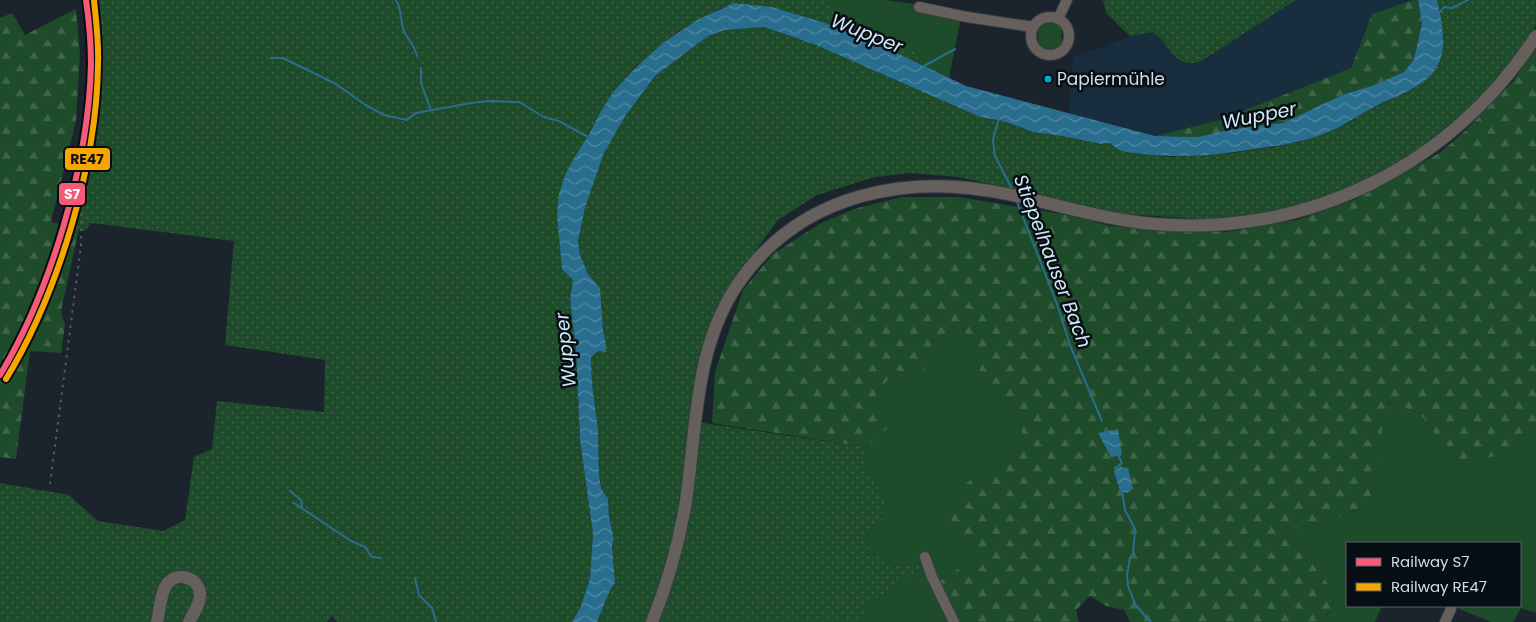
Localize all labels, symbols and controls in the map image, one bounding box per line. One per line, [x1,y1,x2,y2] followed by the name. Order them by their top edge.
[827,7,908,60] water label: Wupper
[1057,67,1165,91] place label: Papiermühle
[1043,74,1053,84] marker: Papiermühle
[1220,95,1300,136] water label: Wupper
[64,147,111,171] line badge: RE47
[70,149,104,169] text: RE47
[1007,171,1098,352] water label: Stiepelhauser Bach
[58,182,86,206] line badge: S7
[64,184,81,204] text: S7
[548,310,583,389] water label: Wupper
[1346,542,1521,607] legend
[1391,551,1470,572] text: Railway S7
[1391,576,1487,597] text: Railway RE47

